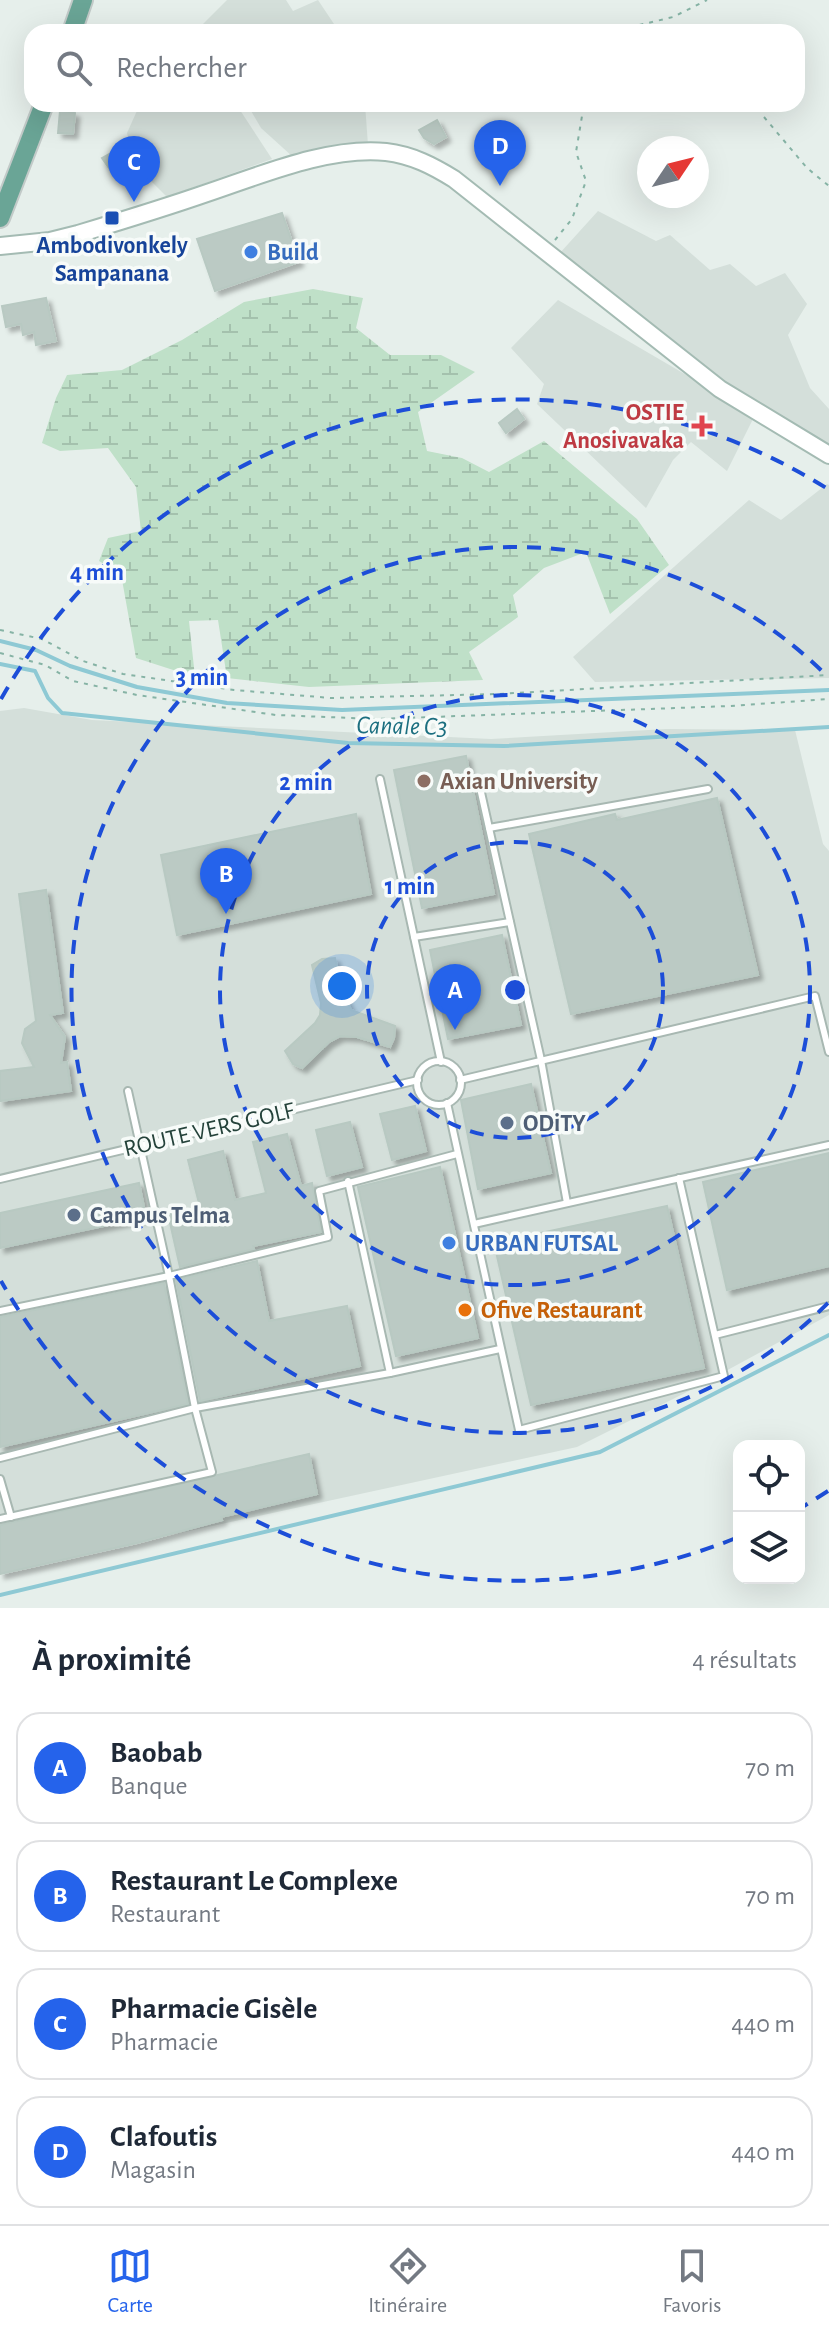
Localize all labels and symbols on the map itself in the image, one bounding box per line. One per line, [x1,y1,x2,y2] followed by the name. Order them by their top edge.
[474,120,526,186] pin: D
[108,136,160,202] pin: C
[637,136,709,208] north arrow
[103,209,121,227] marker: Ambodivonkely Sampanana
[36,234,188,286] place label: Ambodivonkely Sampanana
[267,241,319,265] place label: Build
[242,243,260,261] marker: Build
[563,401,684,453] place label: OSTIE Anosivavaka
[691,415,713,437] marker: OSTIE Anosivavaka
[70,561,124,585] text: 4 min
[176,666,228,690] text: 3 min
[356,712,448,740] water label: Canale C3
[440,770,598,794] place label: Axian University
[279,771,333,795] text: 2 min
[415,772,433,790] marker: Axian University
[200,848,252,914] pin: B
[385,875,435,899] text: 1 min
[429,964,481,1030] pin: A
[322,966,362,1006] your location
[501,976,529,1004] centre of rings
[122,1099,297,1161] street label: ROUTE VERS GOLF
[523,1112,586,1136] place label: ODiTY
[498,1114,516,1132] marker: ODiTY
[90,1204,230,1228] place label: Campus Telma
[65,1206,83,1224] marker: Campus Telma
[465,1232,618,1256] place label: URBAN FUTSAL
[440,1234,458,1252] marker: URBAN FUTSAL
[481,1299,642,1323] place label: Ofive Restaurant
[456,1301,474,1319] marker: Ofive Restaurant

